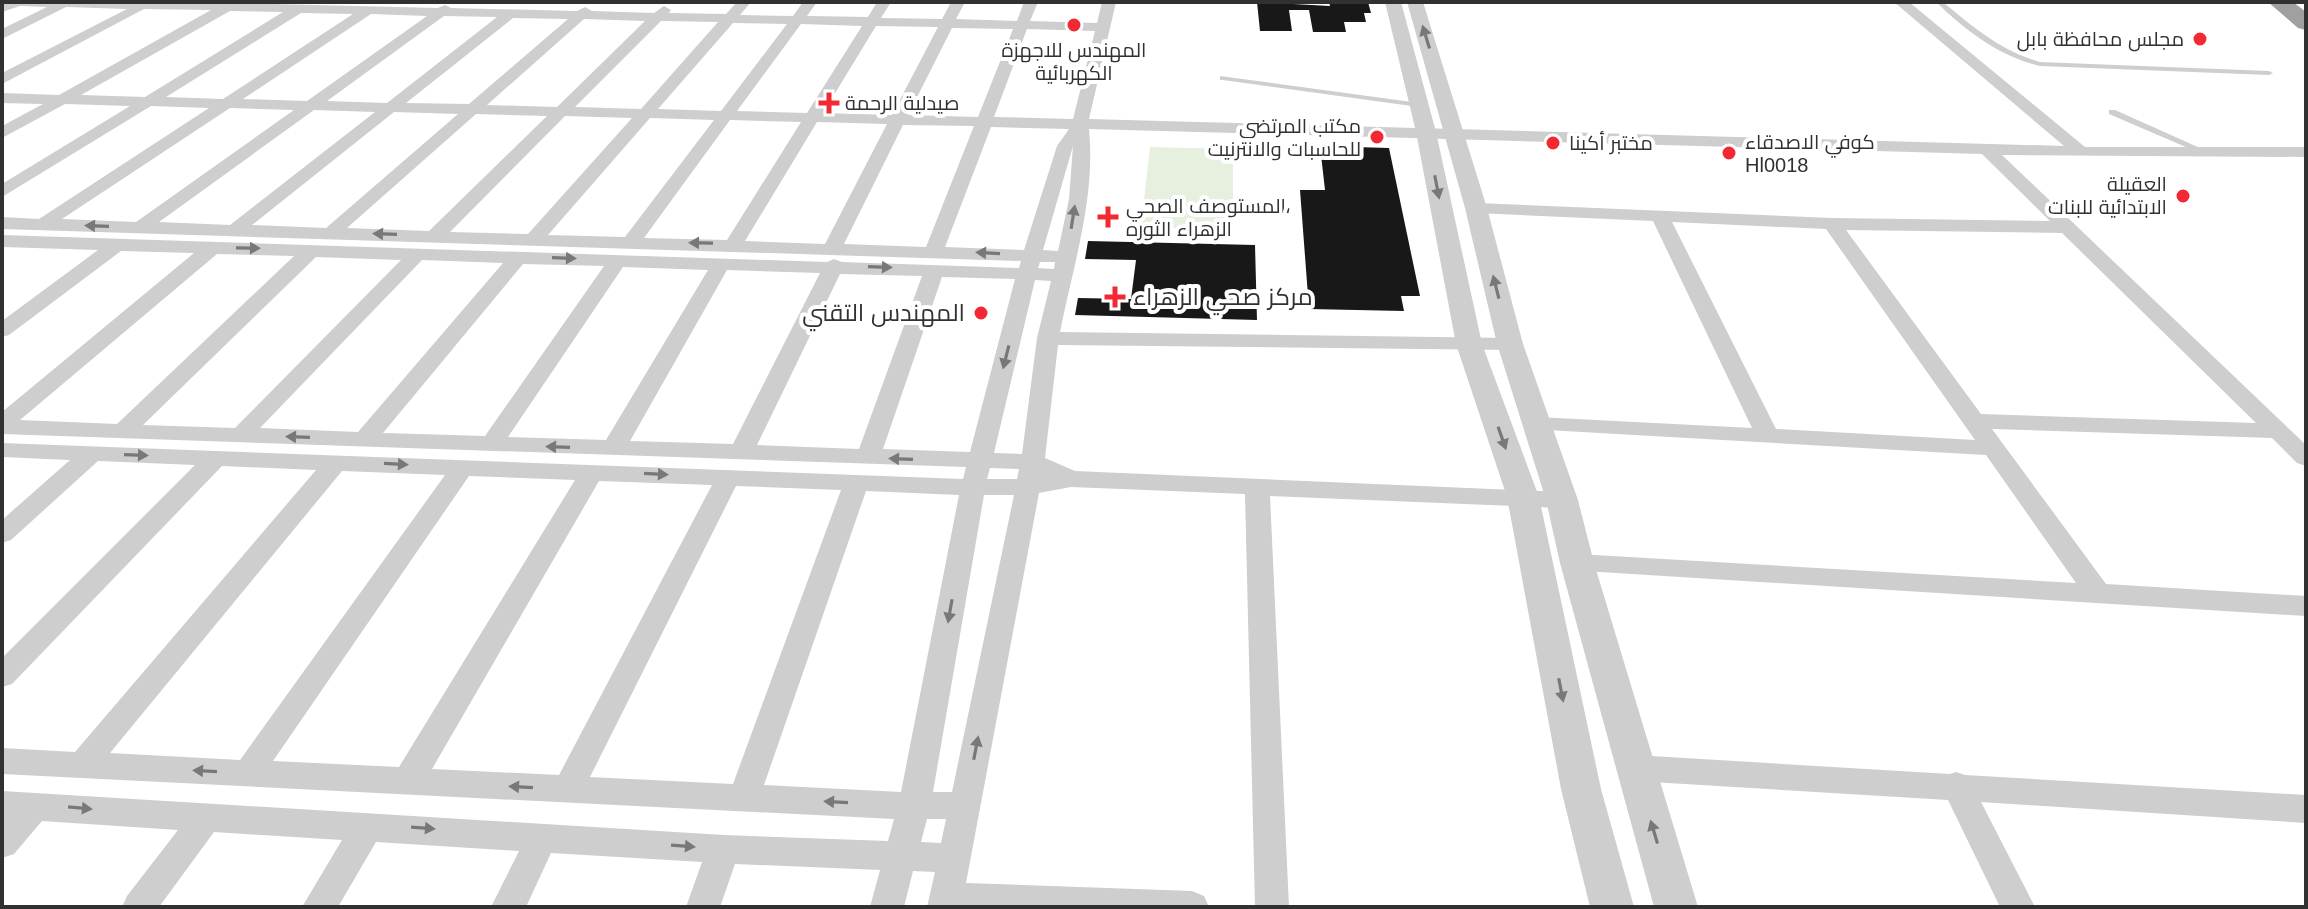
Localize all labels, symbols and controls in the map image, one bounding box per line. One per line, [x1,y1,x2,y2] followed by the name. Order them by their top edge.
[1065,16,1083,34] marker: المهندس للاجهزة الكهربائية
[1419,24,1432,48] one-way arrow
[2017,28,2184,52] place label: مجلس محافظة بابل
[2191,30,2209,48] marker: مجلس محافظة بابل
[1002,39,1146,86] place label: المهندس للاجهزة الكهربائية
[845,92,960,115] place label: صيدلية الرحمة
[820,94,838,112] marker: صيدلية الرحمة
[1208,115,1361,161] place label: مكتب المرتضى للحاسبات والانترنيت
[1368,128,1386,146] marker: مكتب المرتضى للحاسبات والانترنيت
[1569,131,1653,155] place label: مختبر أكينا
[1745,131,1875,176] place label: كوفي الاصدقاء Hl0018
[1544,134,1562,152] marker: مختبر أكينا
[1720,144,1738,162] marker: كوفي الاصدقاء Hl0018
[2048,173,2167,218] place label: العقيلة الابتدائية للبنات
[1431,174,1444,199] one-way arrow
[2174,187,2192,205] marker: العقيلة الابتدائية للبنات
[1126,195,1290,241] place label: المستوصف الصحي، الزهراء الثوره
[1067,205,1080,230] one-way arrow
[1097,206,1119,228] marker: المستوصف الصحي، الزهراء الثوره
[84,219,109,232] one-way arrow
[372,228,397,241] one-way arrow
[688,237,713,250] one-way arrow
[236,242,261,255] one-way arrow
[975,247,1000,260] one-way arrow
[552,251,577,264] one-way arrow
[868,261,893,274] one-way arrow
[1489,274,1501,299] one-way arrow
[1133,283,1313,316] place label: مركز صحي الزهراء
[1104,286,1126,308] marker: مركز صحي الزهراء
[802,299,965,332] place label: المهندس التقني
[972,304,990,322] marker: المهندس التقني
[999,345,1011,370] one-way arrow
[1496,426,1509,450] one-way arrow
[285,431,310,444] one-way arrow
[545,440,570,453] one-way arrow
[124,448,149,461] one-way arrow
[888,452,913,465] one-way arrow
[384,458,409,471] one-way arrow
[644,468,669,481] one-way arrow
[943,599,955,624] one-way arrow
[1556,678,1568,703] one-way arrow
[971,736,983,761] one-way arrow
[192,765,217,778] one-way arrow
[508,780,533,793] one-way arrow
[823,795,848,808] one-way arrow
[68,802,93,815] one-way arrow
[1647,820,1660,844] one-way arrow
[411,822,436,835] one-way arrow
[671,840,696,853] one-way arrow

